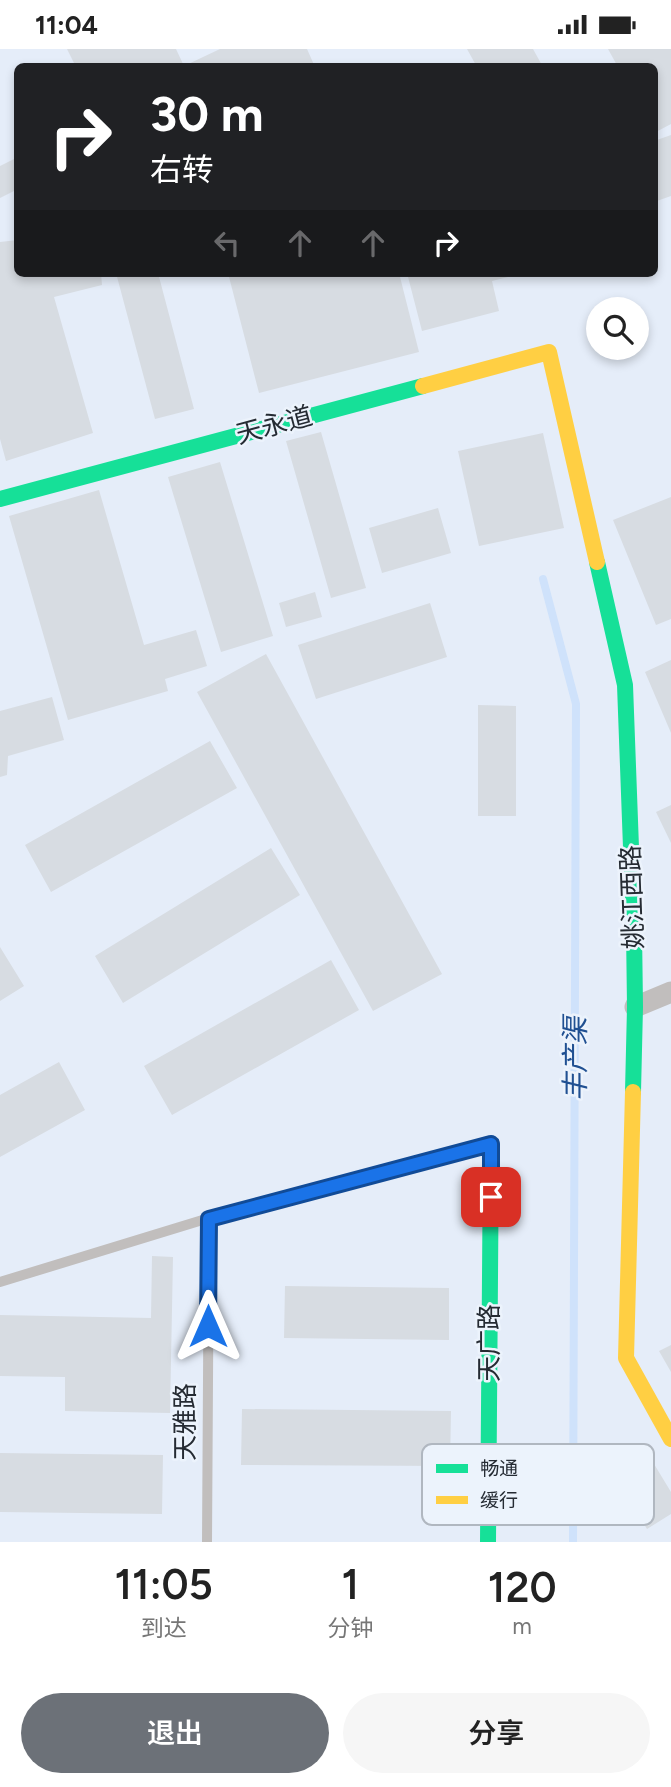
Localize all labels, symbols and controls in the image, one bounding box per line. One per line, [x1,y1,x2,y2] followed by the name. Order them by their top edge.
[35,9,98,41] text: 11:04
[150,84,263,143] text: 30 m
[35,91,126,182] icon: right
[150,151,214,189] text: 右转
[208,224,246,262] icon: left
[281,224,319,262] icon: ahead
[354,224,392,262] icon: ahead
[427,224,465,262] icon: right
[586,297,649,360] map controls
[586,297,649,360] button: search
[232,399,316,451] street label: 天永道
[614,844,650,950] street label: 姚江西路
[558,1013,592,1101] water label: 丰产渠
[461,1167,521,1227] pin
[472,1178,510,1216] icon: arrive
[171,1289,245,1363] position arrow
[473,1304,505,1382] street label: 天广路
[169,1383,201,1461] street label: 天雅路
[422,1444,654,1525] legend
[480,1457,518,1480] text: 畅通
[480,1489,518,1512] text: 缓行
[114,1559,213,1610] text: 11:05
[342,1559,359,1610] text: 1
[488,1562,556,1613] text: 120
[512,1612,532,1640] text: m
[141,1614,187,1642] text: 到达
[327,1614,373,1642] text: 分钟
[21,1693,329,1773] button: 退出
[343,1693,650,1773] button: 分享

